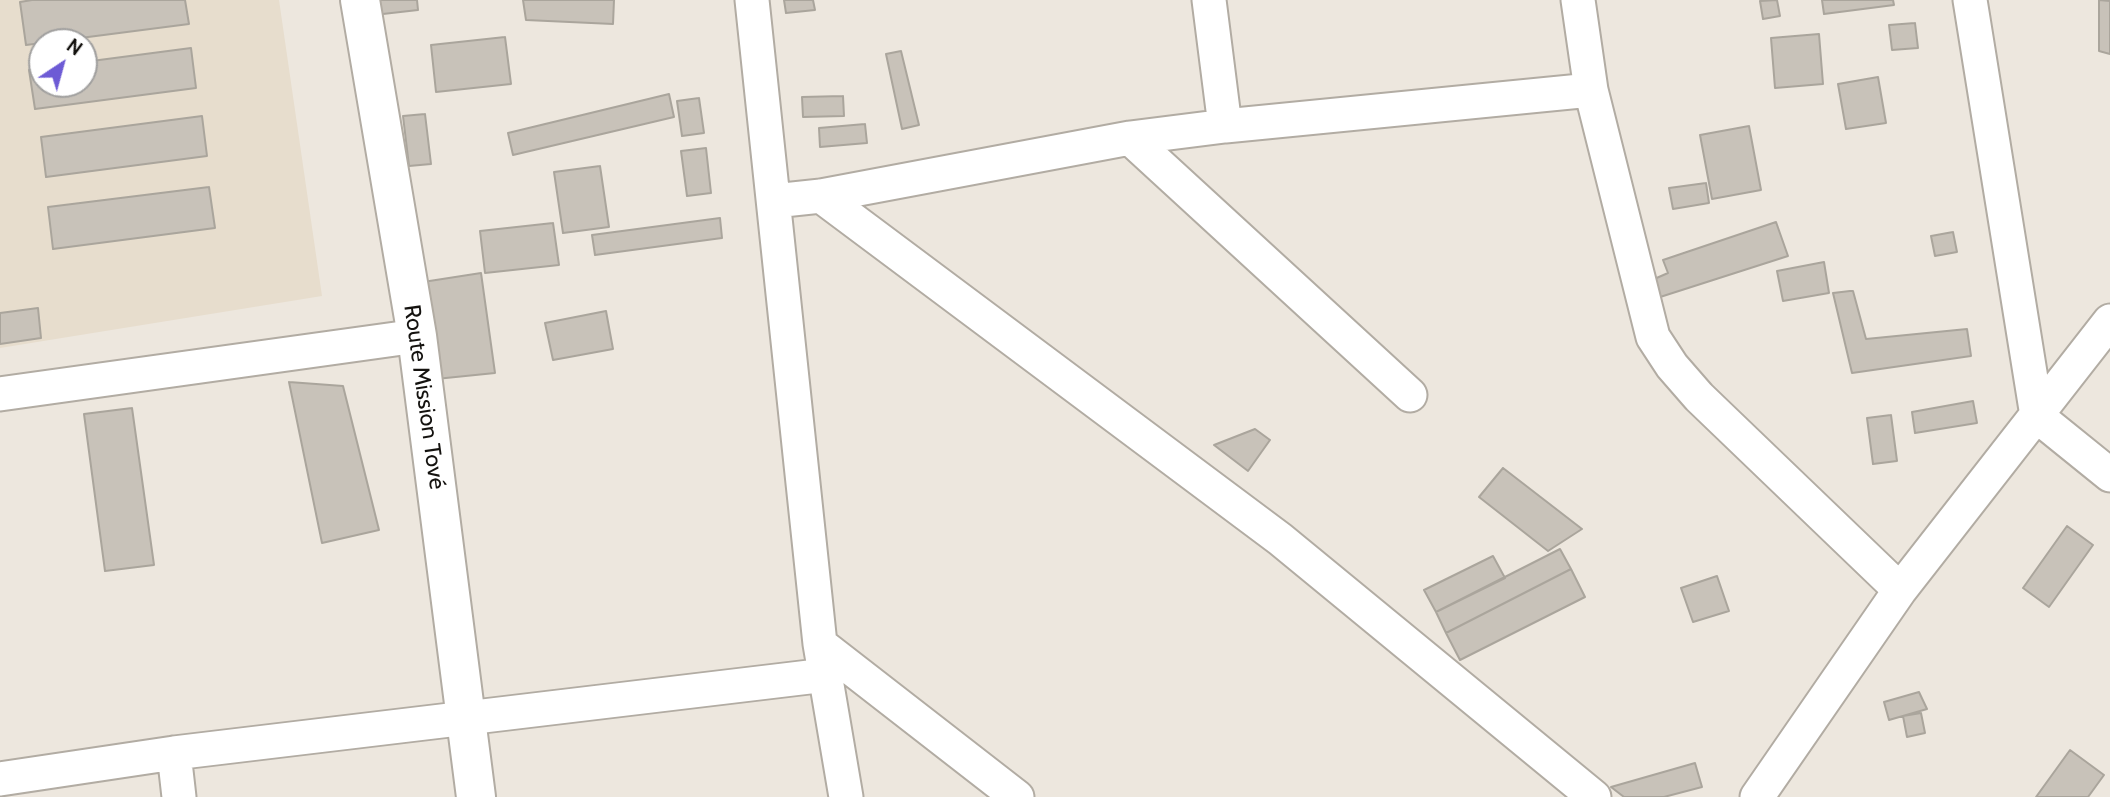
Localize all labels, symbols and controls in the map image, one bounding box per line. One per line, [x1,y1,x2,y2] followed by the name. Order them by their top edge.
[28,28,98,98] north arrow
[62,34,87,60] text: N
[397,303,451,491] street label: Route Mission Tové

